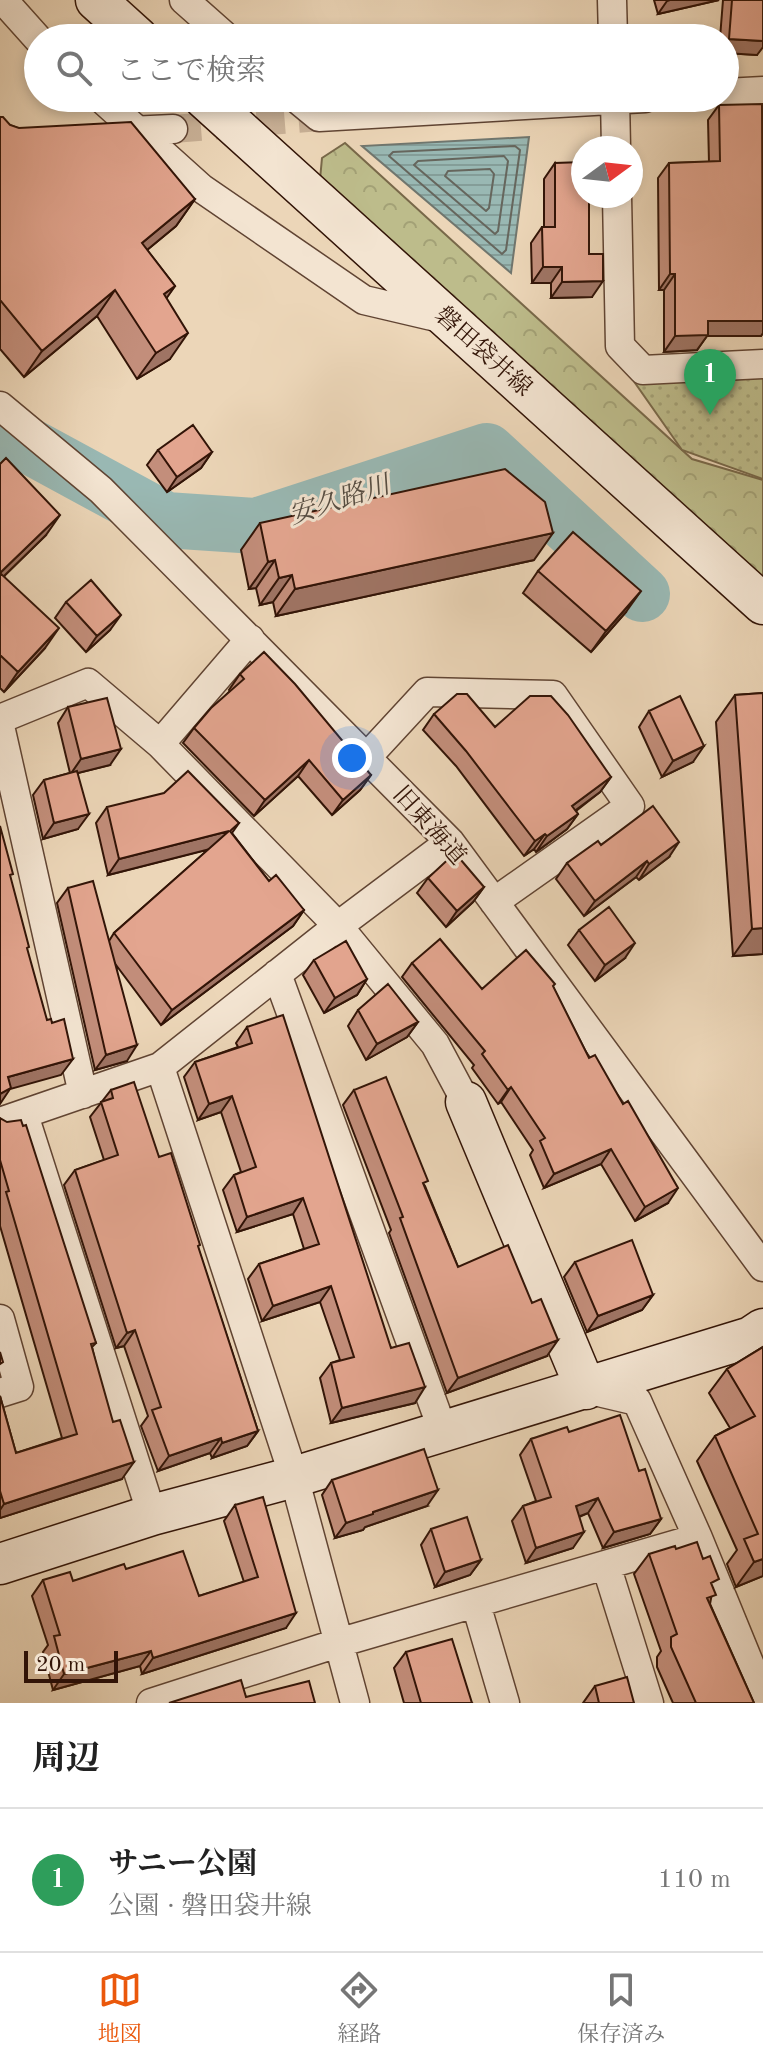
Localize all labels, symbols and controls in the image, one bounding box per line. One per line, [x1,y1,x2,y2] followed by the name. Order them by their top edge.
[24,24,739,112] search box
[52,46,96,90] icon: search
[116,57,266,87] text: ここで検索
[571,136,643,208] north arrow
[430,301,537,402] street label: 磐田袋井線
[684,349,736,415] pin: 1
[286,470,396,529] water label: 安久路川
[332,738,372,778] your location
[387,781,472,870] street label: 旧東海道
[24,1647,118,1683] scale bar
[36,1654,85,1676] text: 20 m
[32,1743,100,1777] text: 周辺
[108,1850,257,1880] text: サニー公園
[50,1867,66,1893] text: 1
[658,1867,731,1893] text: 110 m
[108,1894,312,1920] text: 公園 · 磐田袋井線
[98,1968,142,2049] tab: 地図
[337,1968,381,2049] tab: 経路
[577,1968,665,2049] tab: 保存済み

